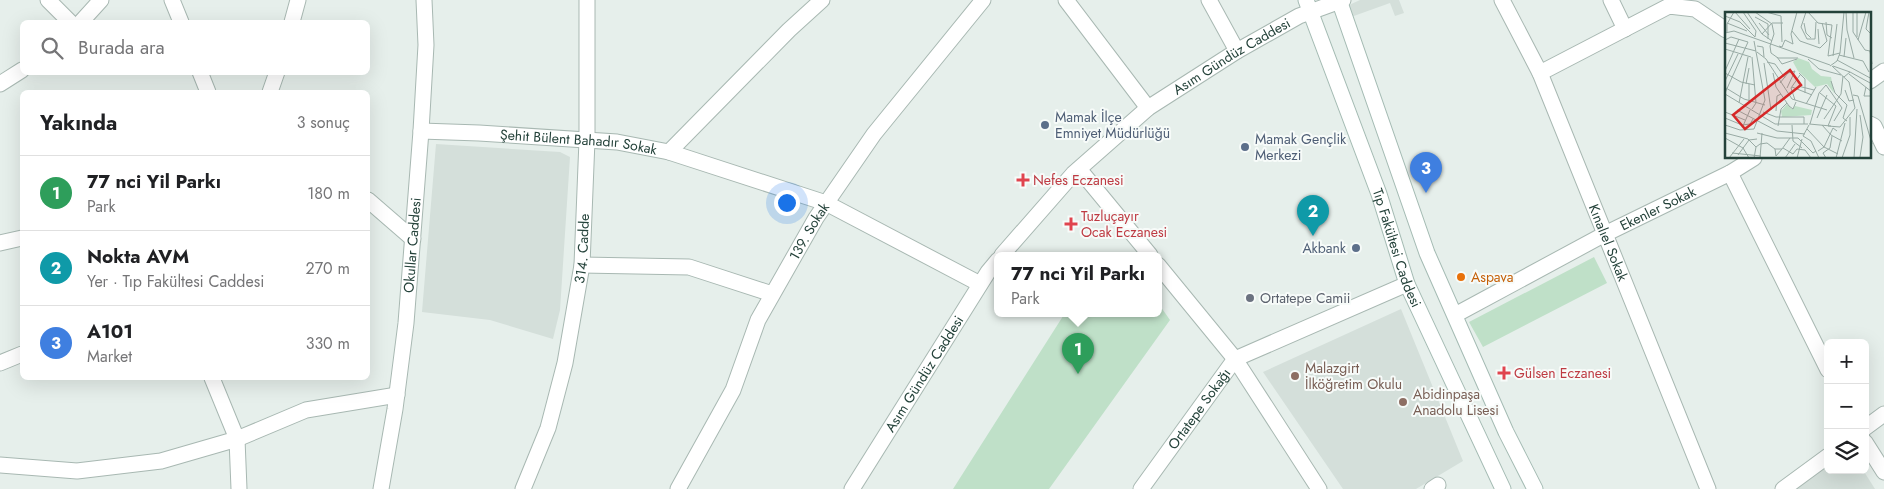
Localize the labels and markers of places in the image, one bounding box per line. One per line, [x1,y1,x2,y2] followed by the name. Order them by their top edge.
[1055,107,1170,143] place label: Mamak İlçe Emniyet Müdürlüğü
[1039,119,1051,131] marker: Mamak İlçe Emniyet Müdürlüğü
[1255,129,1347,165] place label: Mamak Gençlik Merkezi
[1239,141,1251,153] marker: Mamak Gençlik Merkezi
[1410,152,1442,193] pin: 3
[1033,170,1124,190] place label: Nefes Eczanesi
[1017,174,1029,186] marker: Nefes Eczanesi
[1297,195,1329,236] pin: 2
[1081,206,1167,242] place label: Tuzluçayır Ocak Eczanesi
[1065,218,1077,230] marker: Tuzluçayır Ocak Eczanesi
[1302,238,1347,258] place label: Akbank
[1350,242,1362,254] marker: Akbank
[1471,267,1513,287] place label: Aspava
[1455,271,1467,283] marker: Aspava
[1260,288,1350,308] place label: Ortatepe Camii
[1244,292,1256,304] marker: Ortatepe Camii
[1062,333,1094,374] pin: 1
[1305,358,1402,394] place label: Malazgirt İlköğretim Okulu
[1514,363,1611,383] place label: Gülsen Eczanesi
[1498,367,1510,379] marker: Gülsen Eczanesi
[1289,370,1301,382] marker: Malazgirt İlköğretim Okulu
[1413,384,1499,420] place label: Abidinpaşa Anadolu Lisesi
[1397,396,1409,408] marker: Abidinpaşa Anadolu Lisesi

